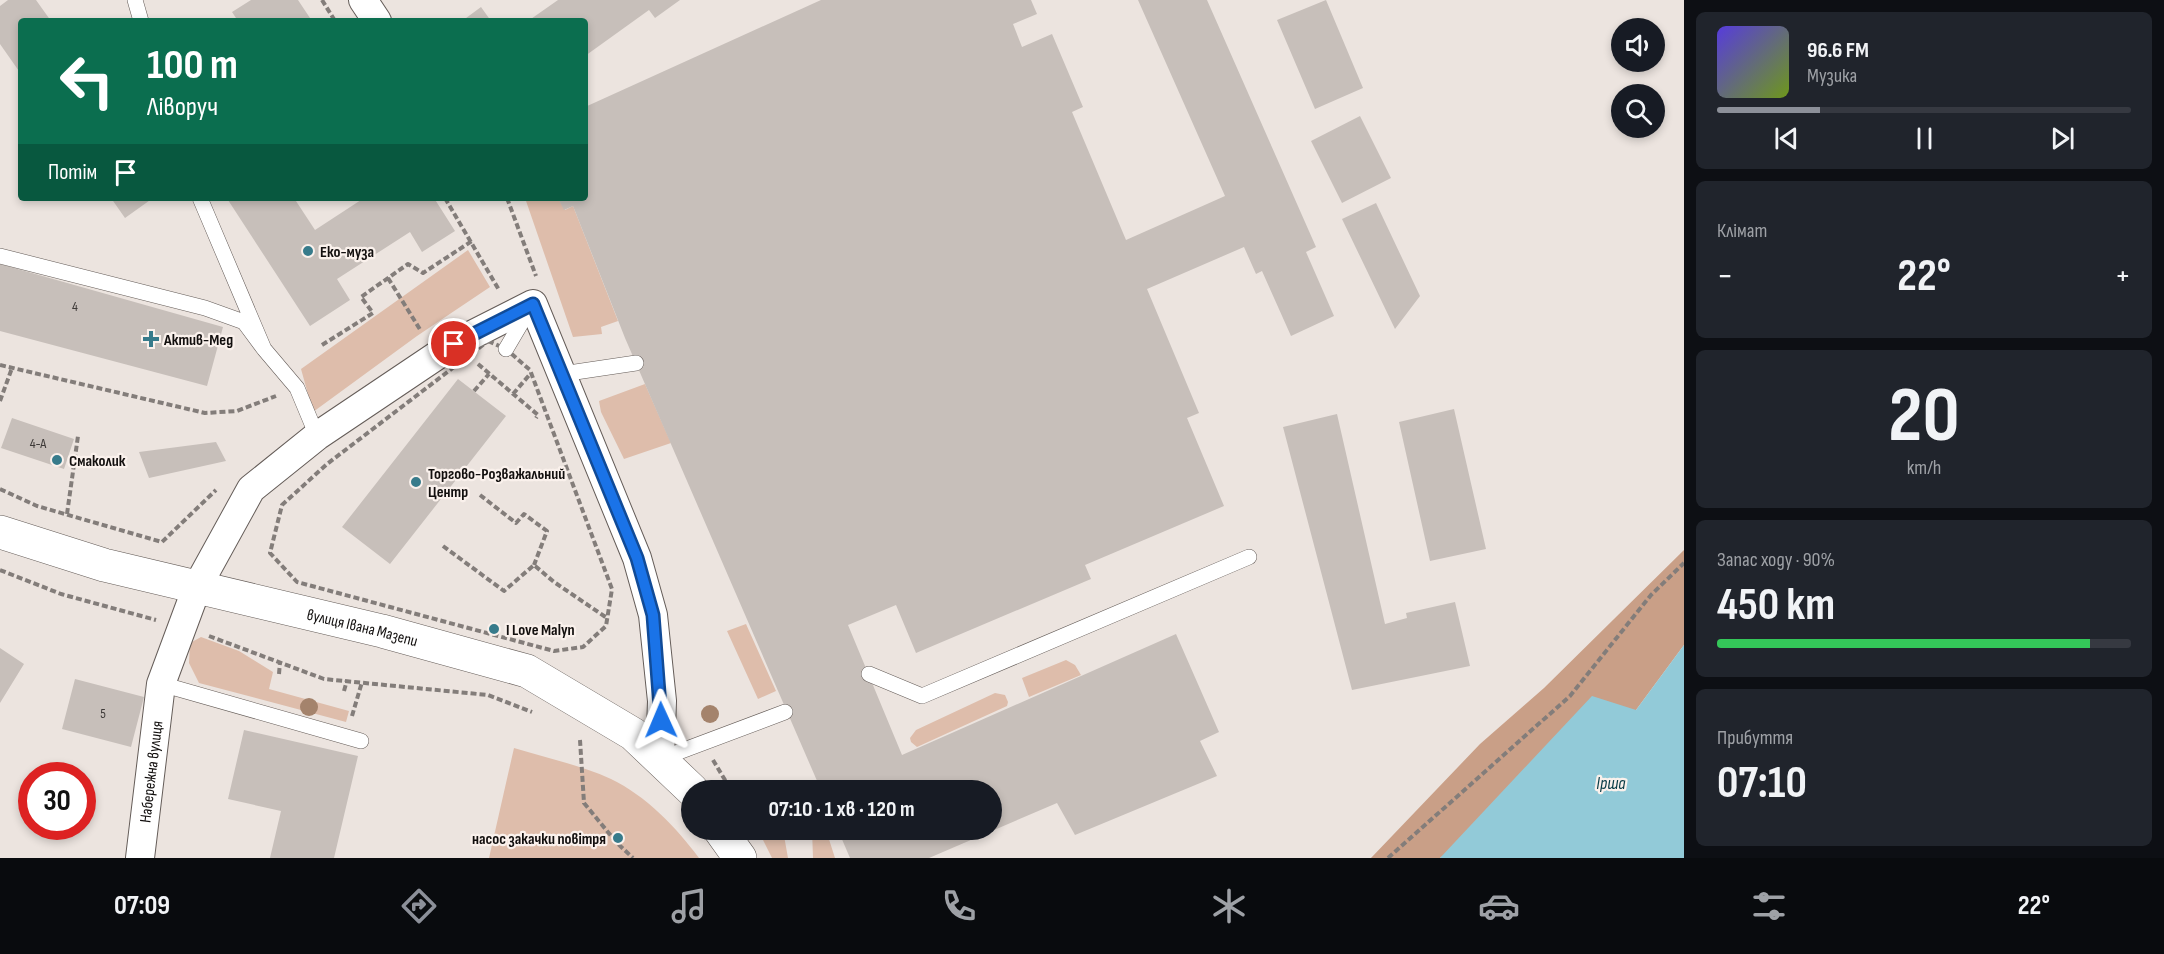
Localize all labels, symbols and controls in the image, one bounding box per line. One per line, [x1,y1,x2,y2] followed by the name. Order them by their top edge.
[1611,18,1665,138] map controls
[1611,18,1665,72] button: sound
[1807,37,1869,64] text: 96.6 FM
[147,40,238,91] text: 100 m
[48,42,126,120] icon: left
[1807,64,1857,88] text: Музика
[1611,84,1665,138] button: search
[147,91,218,123] text: Ліворуч
[1770,122,1803,155] icon: previous
[1908,122,1941,155] icon: pause
[2046,122,2079,155] icon: next
[109,156,142,189] icon: arrive
[48,159,97,186] text: Потім
[1717,219,1767,243] text: Клімат
[320,243,374,262] place label: Еко-муза
[301,244,315,258] marker: Еко-муза
[1897,249,1951,304] text: 22°
[1717,256,1733,296] text: −
[2115,256,2131,296] text: +
[72,298,78,315] house number: 4
[428,318,479,369] pin
[437,327,470,360] icon: arrive
[142,330,160,348] marker: Актив-Мед
[163,331,233,350] place label: Актив-Мед
[1888,370,1960,463] text: 20
[30,435,47,452] house number: 4-А
[69,452,126,471] place label: Смаколик
[50,453,64,467] marker: Смаколик
[1907,456,1941,480] text: km/h
[428,465,565,502] place label: Торгово-Розважальний Центр
[409,475,423,489] marker: Торгово-Розважальний Центр
[1717,548,1835,572] text: Запас ходу · 90%
[1717,578,1835,633] text: 450 km
[305,606,420,651] street label: вулиця Івана Мазепи
[506,621,575,640] place label: I Love Malyn
[487,622,501,636] marker: I Love Malyn
[629,688,693,752] position arrow
[100,705,106,722] house number: 5
[136,720,167,824] street label: Набережна вулиця
[1717,726,1793,750] text: Прибуття
[1717,756,1807,811] text: 07:10
[18,762,96,840] speed limit sign: 30
[1596,773,1626,794] water label: Ірша
[768,796,915,823] text: 07:10 · 1 хв · 120 m
[472,830,606,849] place label: насос закачки повітря
[611,831,625,845] marker: насос закачки повітря
[398,885,440,927] icon: directions
[668,885,710,927] icon: music
[938,885,980,927] icon: phone
[1208,885,1250,927] icon: climate
[1478,885,1520,927] icon: car
[1748,885,1790,927] icon: filters
[114,890,170,922] text: 07:09
[2018,890,2050,922] text: 22°

